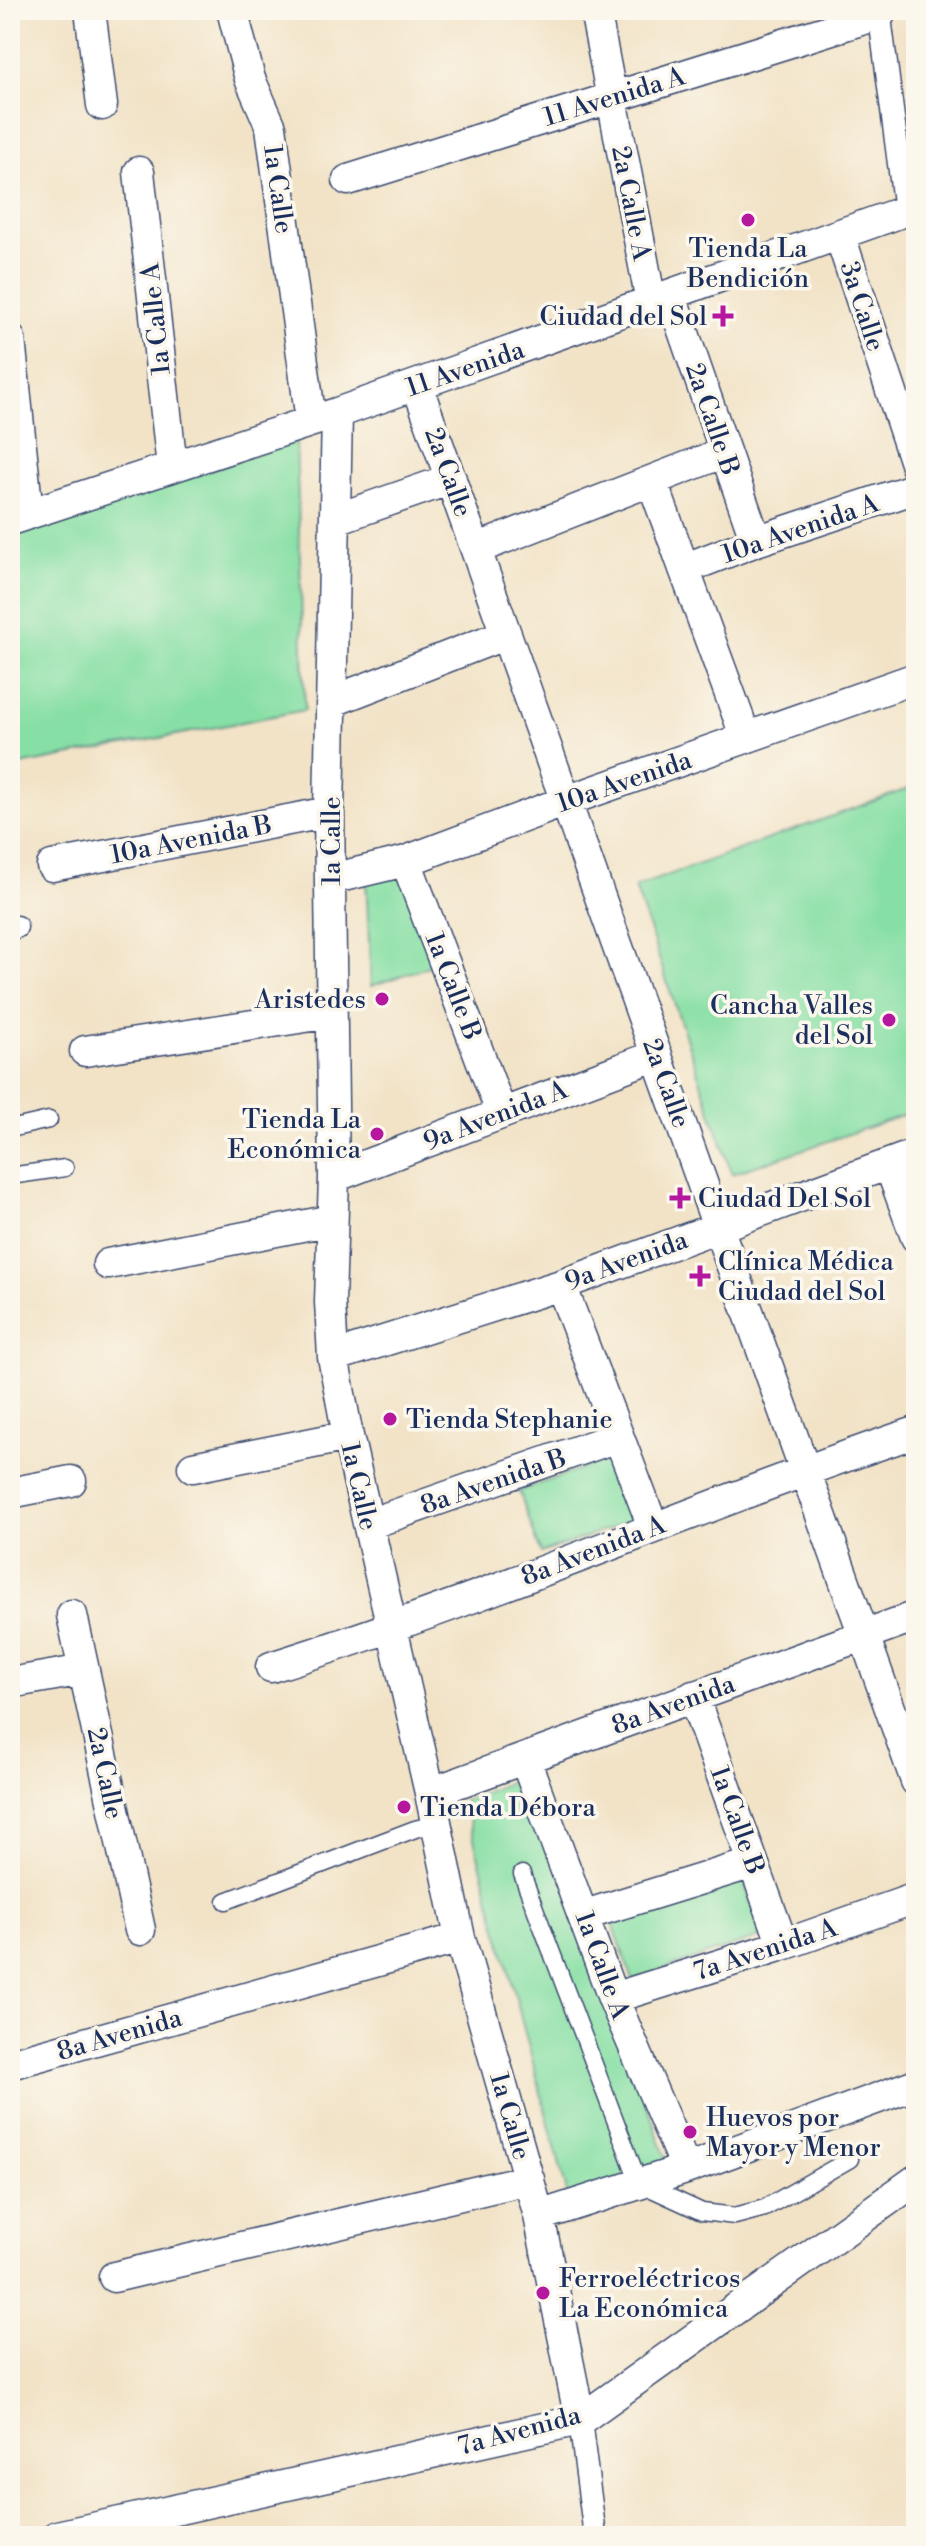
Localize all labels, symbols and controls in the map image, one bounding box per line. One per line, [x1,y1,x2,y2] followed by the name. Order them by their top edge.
[540,60,690,134] street label: 11 Avenida A
[256,143,300,236] street label: 1a Calle
[604,143,658,264] street label: 2a Calle A
[739,211,757,229] marker: Tienda La Bendición
[686,233,809,295] place label: Tienda La Bendición
[833,257,892,355] street label: 3a Calle
[134,260,178,376] street label: 1a Calle A
[540,301,707,333] place label: Ciudad del Sol
[714,307,732,325] marker: Ciudad del Sol
[402,334,529,404] street label: 11 Avenida
[678,359,746,480] street label: 2a Calle B
[417,423,479,521] street label: 2a Calle
[718,487,884,571] street label: 10a Avenida A
[553,744,697,820] street label: 10a Avenida
[316,796,348,886] street label: 1a Calle
[108,809,275,871] street label: 10a Avenida B
[418,928,488,1045] street label: 1a Calle B
[254,984,366,1016] place label: Aristedes
[373,990,391,1008] marker: Aristedes
[710,990,873,1052] place label: Cancha Valles del Sol
[880,1011,898,1029] marker: Cancha Valles del Sol
[635,1034,697,1132] street label: 2a Calle
[419,1073,573,1158] street label: 9a Avenida A
[228,1104,362,1166] place label: Tienda La Económica
[368,1125,386,1143] marker: Tienda La Económica
[698,1183,871,1215] place label: Ciudad Del Sol
[669,1187,691,1209] marker: Ciudad Del Sol
[560,1224,693,1298] street label: 9a Avenida
[718,1246,894,1308] place label: Clínica Médica Ciudad del Sol
[689,1265,711,1287] marker: Clínica Médica Ciudad del Sol
[406,1404,613,1436] place label: Tienda Stephanie
[381,1410,399,1428] marker: Tienda Stephanie
[333,1439,385,1533] street label: 1a Calle
[416,1442,571,1522] street label: 8a Avenida B
[517,1508,671,1593] street label: 8a Avenida A
[607,1668,740,1742] street label: 8a Avenida
[80,1724,130,1822] street label: 2a Calle
[703,1762,771,1879] street label: 1a Calle B
[420,1792,597,1824] place label: Tienda Débora
[395,1798,413,1816] marker: Tienda Débora
[568,1907,637,2025] street label: 1a Calle A
[689,1911,842,1988] street label: 7a Avenida A
[53,2002,186,2068] street label: 8a Avenida
[482,2069,538,2164] street label: 1a Calle
[706,2102,881,2164] place label: Huevos por Mayor y Menor
[681,2123,699,2141] marker: Huevos por Mayor y Menor
[559,2263,741,2325] place label: Ferroeléctricos La Económica
[534,2284,552,2302] marker: Ferroeléctricos La Económica
[454,2399,585,2463] street label: 7a Avenida

